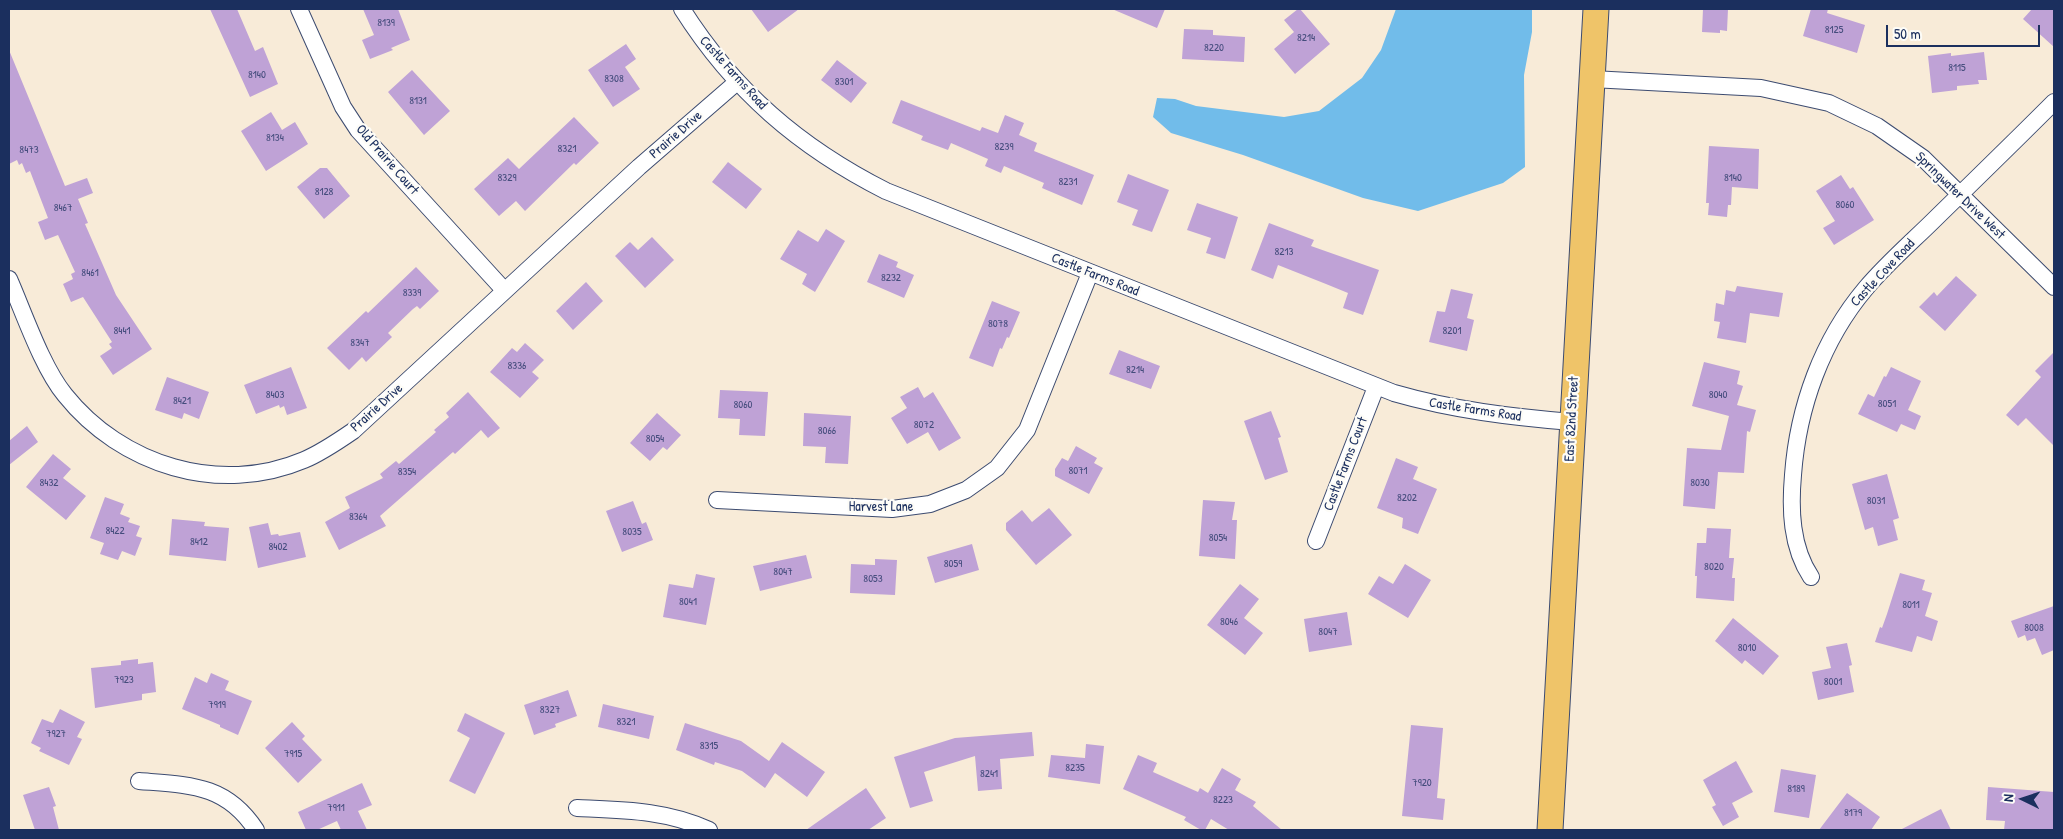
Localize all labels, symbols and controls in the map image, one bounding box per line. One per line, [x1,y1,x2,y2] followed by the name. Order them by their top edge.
[1888,15,2042,47] scale bar
[377,16,395,30] house number: 8139
[1825,23,1843,37] house number: 8125
[1894,23,1921,44] text: 50 m
[1297,31,1315,45] house number: 8214
[696,33,770,113] street label: Castle Farms Road
[1204,41,1224,55] house number: 8220
[1948,61,1966,75] house number: 8115
[248,68,266,82] house number: 8140
[604,72,624,86] house number: 8308
[835,75,853,89] house number: 8301
[409,94,427,108] house number: 8131
[646,108,706,162] street label: Prairie Drive
[352,122,422,198] street label: Old Prairie Court
[266,131,284,145] house number: 8134
[995,140,1013,154] house number: 8239
[558,142,576,156] house number: 8321
[19,143,39,157] house number: 8473
[1912,149,2008,243] street label: Springwater Drive West
[498,171,516,185] house number: 8329
[1724,171,1742,185] house number: 8140
[1059,175,1077,189] house number: 8231
[315,185,333,199] house number: 8128
[1835,198,1855,212] house number: 8060
[54,201,72,215] house number: 8467
[1847,236,1919,310] street label: Castle Cove Road
[1275,245,1293,259] house number: 8213
[1049,250,1141,300] street label: Castle Farms Road
[81,266,99,280] house number: 8461
[881,271,901,285] house number: 8232
[403,286,421,300] house number: 8339
[988,317,1008,331] house number: 8078
[113,324,131,338] house number: 8441
[1443,324,1461,338] house number: 8201
[350,336,370,350] house number: 8347
[507,359,527,373] house number: 8336
[1126,363,1144,377] house number: 8214
[1561,376,1583,462] street label: East 82nd Street
[347,380,407,436] street label: Prairie Drive
[266,388,284,402] house number: 8403
[1709,388,1727,402] house number: 8040
[173,394,191,408] house number: 8421
[1428,394,1522,426] street label: Castle Farms Road
[1878,397,1896,411] house number: 8051
[733,398,753,412] house number: 8060
[1320,415,1372,513] street label: Castle Farms Court
[914,418,934,432] house number: 8072
[818,424,836,438] house number: 8066
[646,432,664,446] house number: 8054
[1068,464,1088,478] house number: 8071
[398,465,416,479] house number: 8354
[40,476,58,490] house number: 8432
[1690,476,1710,490] house number: 8030
[1397,491,1417,505] house number: 8202
[1867,494,1885,508] house number: 8031
[849,499,913,515] street label: Harvest Lane
[349,510,367,524] house number: 8364
[105,524,125,538] house number: 8422
[622,525,642,539] house number: 8035
[1209,531,1227,545] house number: 8054
[190,535,208,549] house number: 8412
[269,540,287,554] house number: 8402
[944,557,962,571] house number: 8059
[1704,560,1724,574] house number: 8020
[773,565,793,579] house number: 8047
[863,572,883,586] house number: 8053
[679,595,697,609] house number: 8041
[1902,598,1920,612] house number: 8011
[1220,615,1238,629] house number: 8046
[2024,621,2044,635] house number: 8008
[1318,625,1338,639] house number: 8047
[1738,641,1756,655] house number: 8010
[114,673,134,687] house number: 7923
[1824,675,1842,689] house number: 8001
[208,698,226,712] house number: 7919
[540,703,560,717] house number: 8327
[617,715,635,729] house number: 8321
[46,727,66,741] house number: 7927
[700,739,718,753] house number: 8315
[284,747,302,761] house number: 7915
[1065,761,1085,775] house number: 8235
[980,767,998,781] house number: 8241
[1998,774,2048,824] north arrow
[1412,776,1432,790] house number: 7920
[1787,782,1805,796] house number: 8189
[1213,793,1233,807] house number: 8223
[1998,794,2017,802] text: N
[327,801,345,815] house number: 7911
[1844,806,1862,820] house number: 8179

